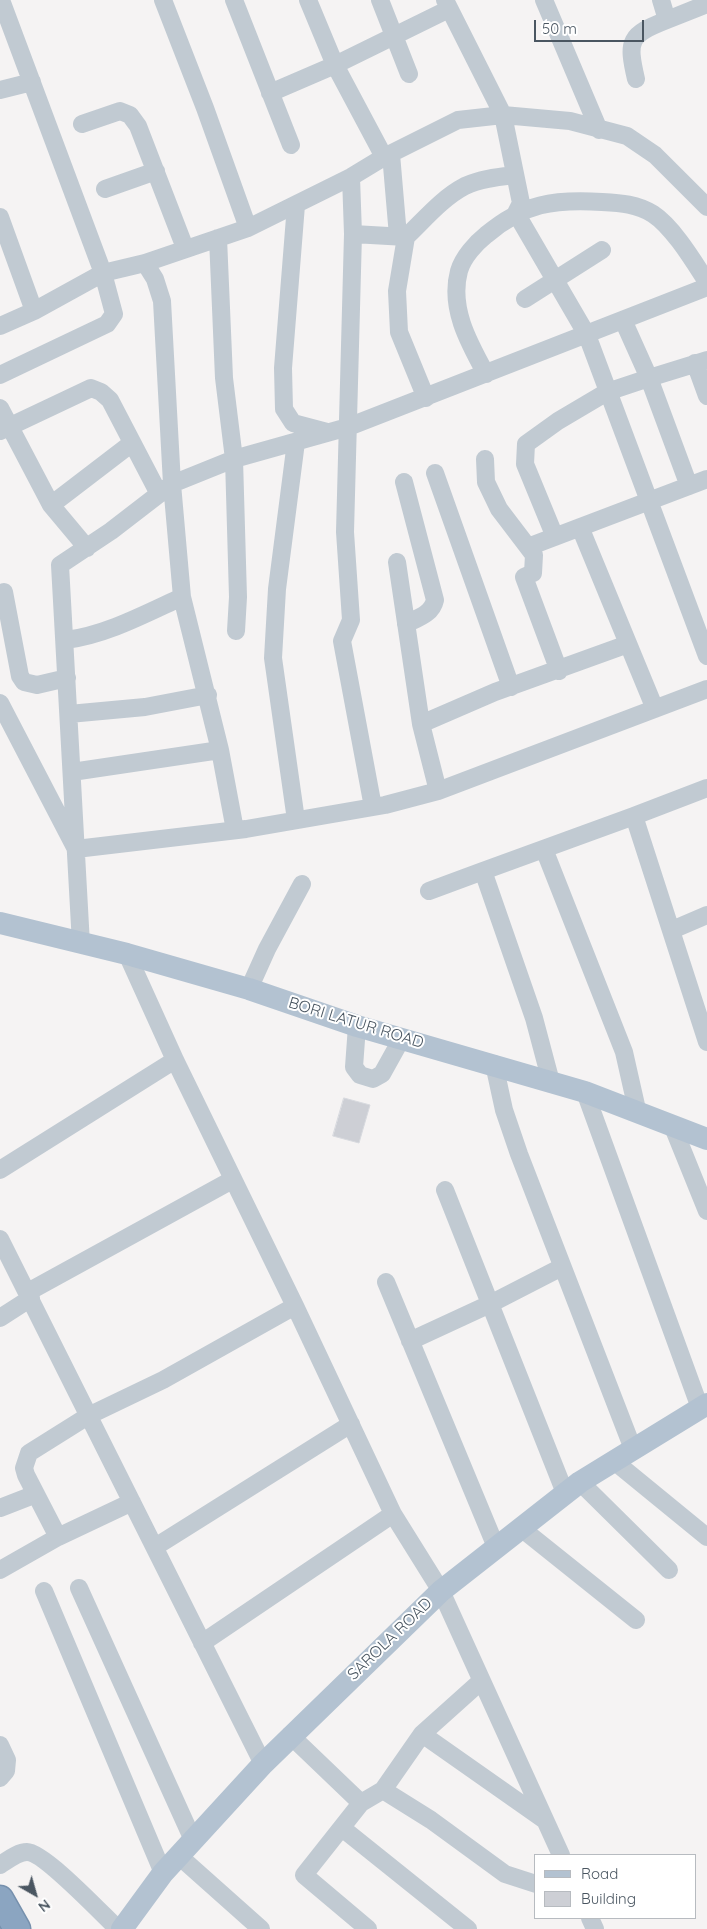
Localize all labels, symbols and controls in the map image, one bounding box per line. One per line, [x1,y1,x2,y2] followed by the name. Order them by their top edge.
[537,10,647,42] scale bar
[542,19,577,38] text: 50 m
[286,993,426,1053] street label: BORI LATUR ROAD
[344,1594,436,1684] street label: SAROLA ROAD
[534,1854,697,1919] legend
[581,1864,618,1883] text: Road
[10,1869,60,1919] north arrow
[581,1889,636,1908] text: Building
[35,1896,54,1916] text: N

